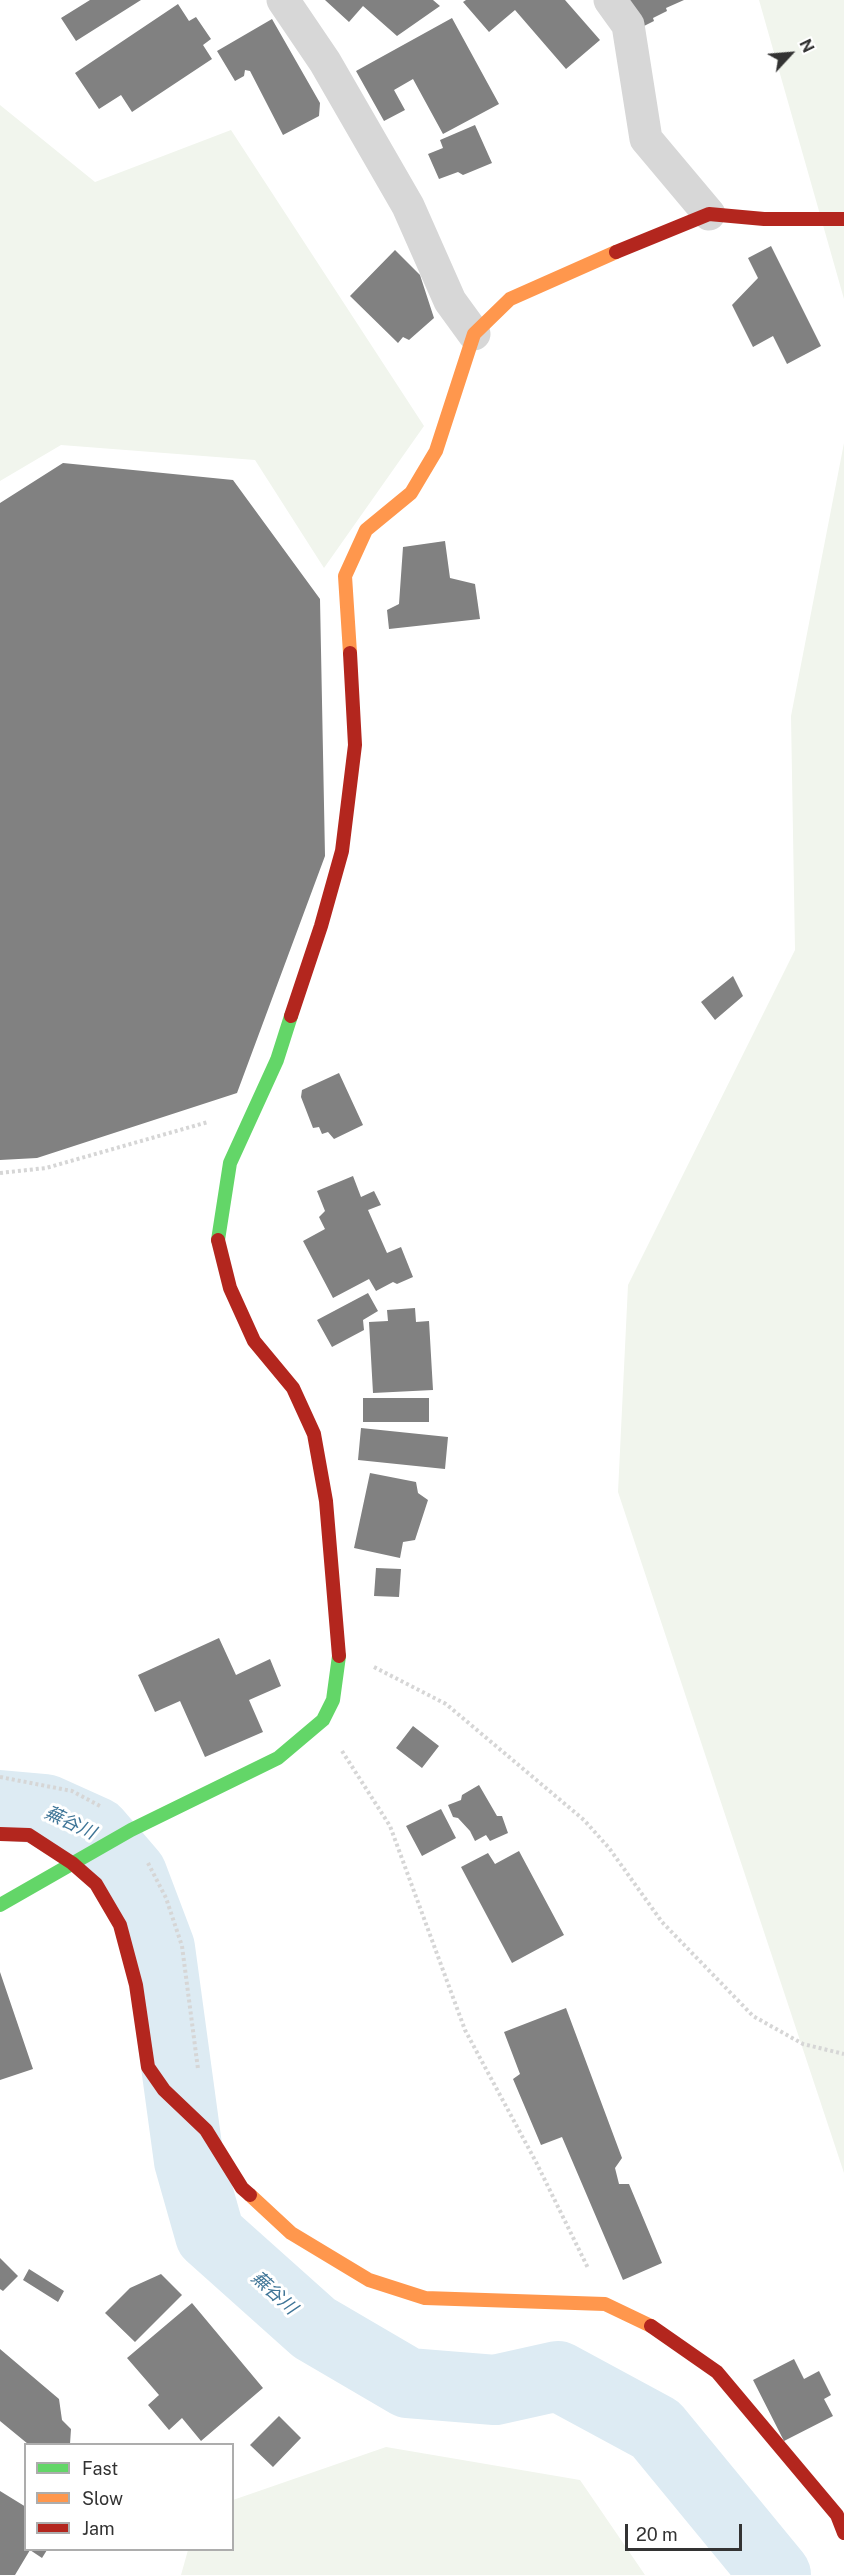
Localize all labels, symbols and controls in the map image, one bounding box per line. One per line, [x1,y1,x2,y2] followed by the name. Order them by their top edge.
[760,24,820,84] north arrow
[795,36,818,56] text: N
[41,1802,99,1844] water label: 蕪谷川
[247,2267,301,2319] water label: 蕪谷川
[24,2443,234,2551] legend
[82,2458,118,2479] text: Fast
[82,2488,123,2509] text: Slow
[628,2512,745,2550] scale bar
[82,2518,115,2539] text: Jam
[636,2524,678,2545] text: 20 m

